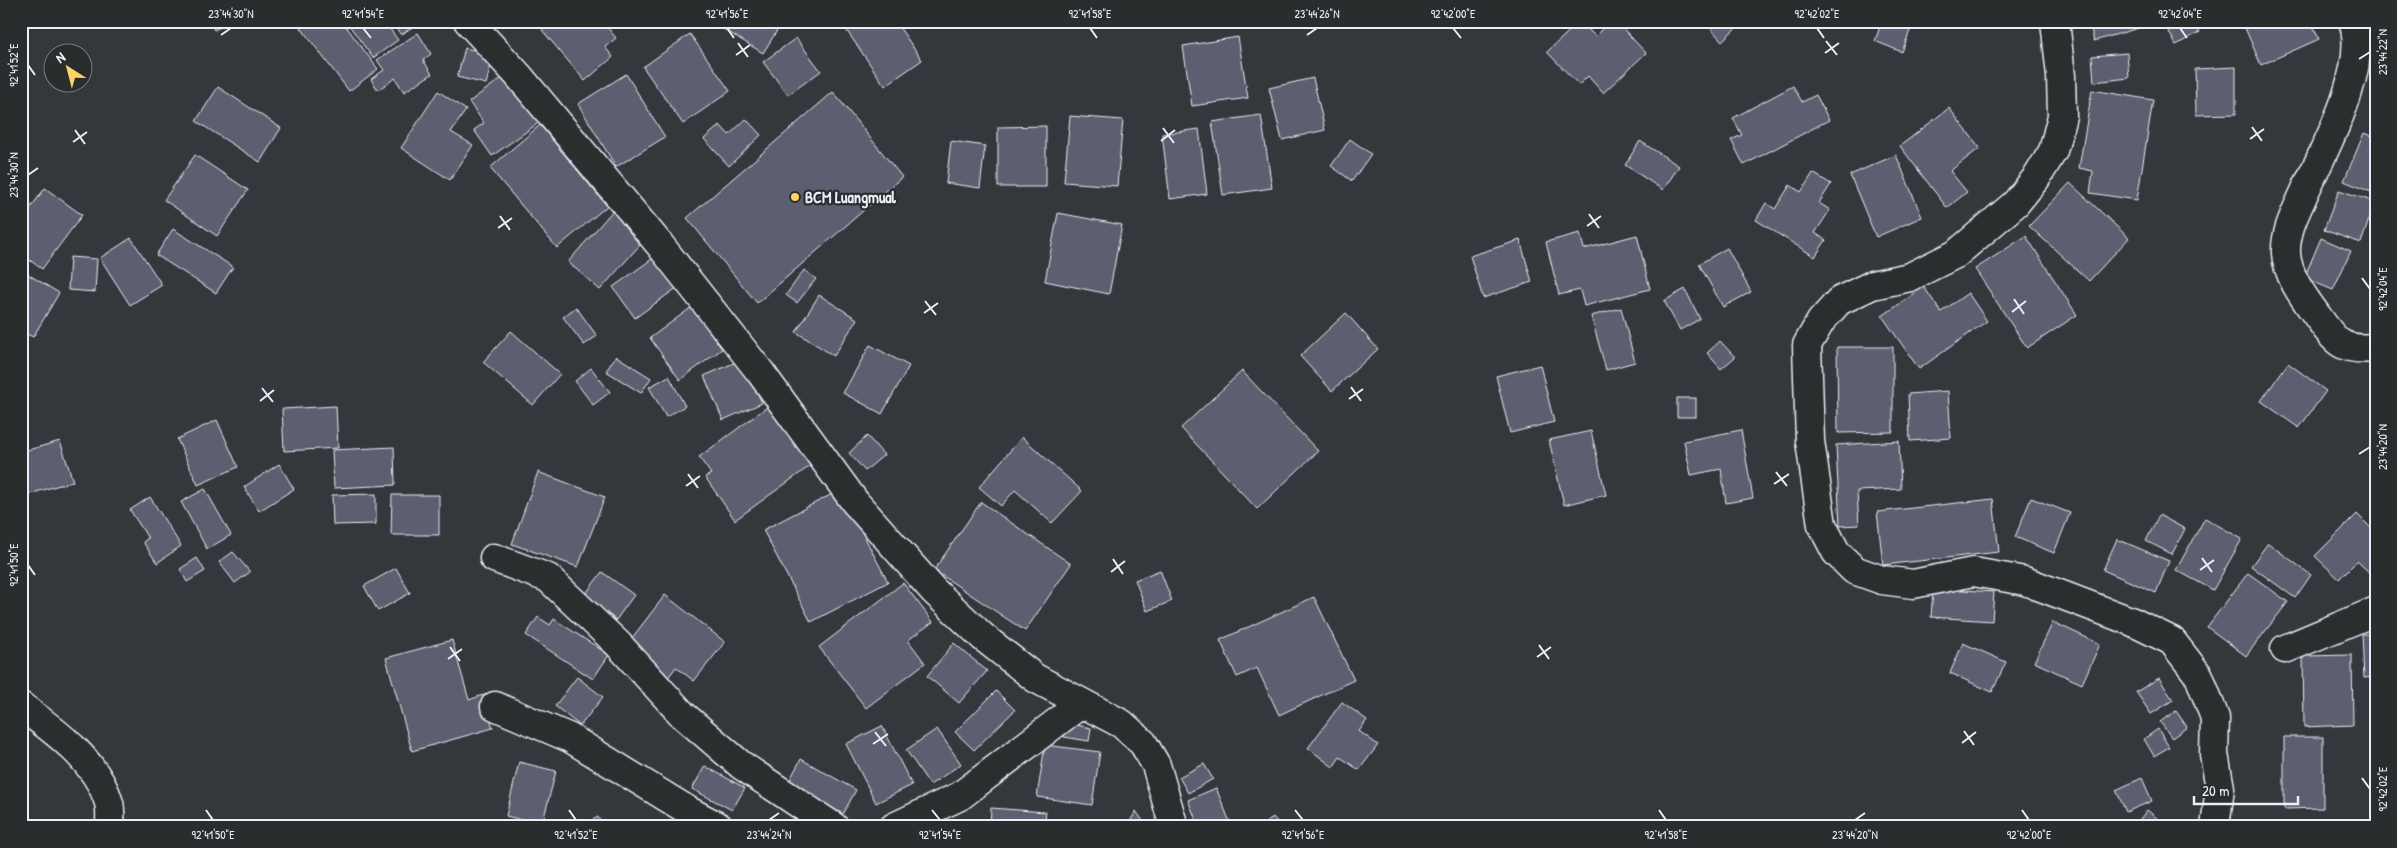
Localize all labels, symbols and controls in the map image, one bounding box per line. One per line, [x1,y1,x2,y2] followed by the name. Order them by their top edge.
[208,5,254,22] text: 23°44'30"N
[342,5,385,22] text: 92°41'54"E
[706,5,749,22] text: 92°41'56"E
[1069,5,1112,22] text: 92°41'58"E
[1294,5,1340,22] text: 23°44'26"N
[1431,5,1476,22] text: 92°42'00"E
[1795,5,1840,22] text: 92°42'02"E
[2158,5,2203,22] text: 92°42'04"E
[2374,29,2391,75] text: 23°44'22"N
[42,42,92,92] north arrow
[5,43,22,87] text: 92°41'52"E
[51,47,69,67] text: N
[5,152,22,198] text: 23°44'30"N
[805,186,897,209] place label: BCM Luangmual
[789,191,801,203] marker: BCM Luangmual
[2374,266,2391,311] text: 92°42'04"E
[2374,424,2391,470] text: 23°44'20"N
[5,543,22,587] text: 92°41'50"E
[2374,766,2391,811] text: 92°42'02"E
[2194,773,2298,805] scale bar
[2202,780,2229,801] text: 20 m
[191,826,235,843] text: 92°41'50"E
[554,826,598,843] text: 92°41'52"E
[747,826,791,843] text: 23°44'24"N
[919,826,962,843] text: 92°41'54"E
[1282,826,1325,843] text: 92°41'56"E
[1645,826,1688,843] text: 92°41'58"E
[1832,826,1878,843] text: 23°44'20"N
[2007,826,2052,843] text: 92°42'00"E

